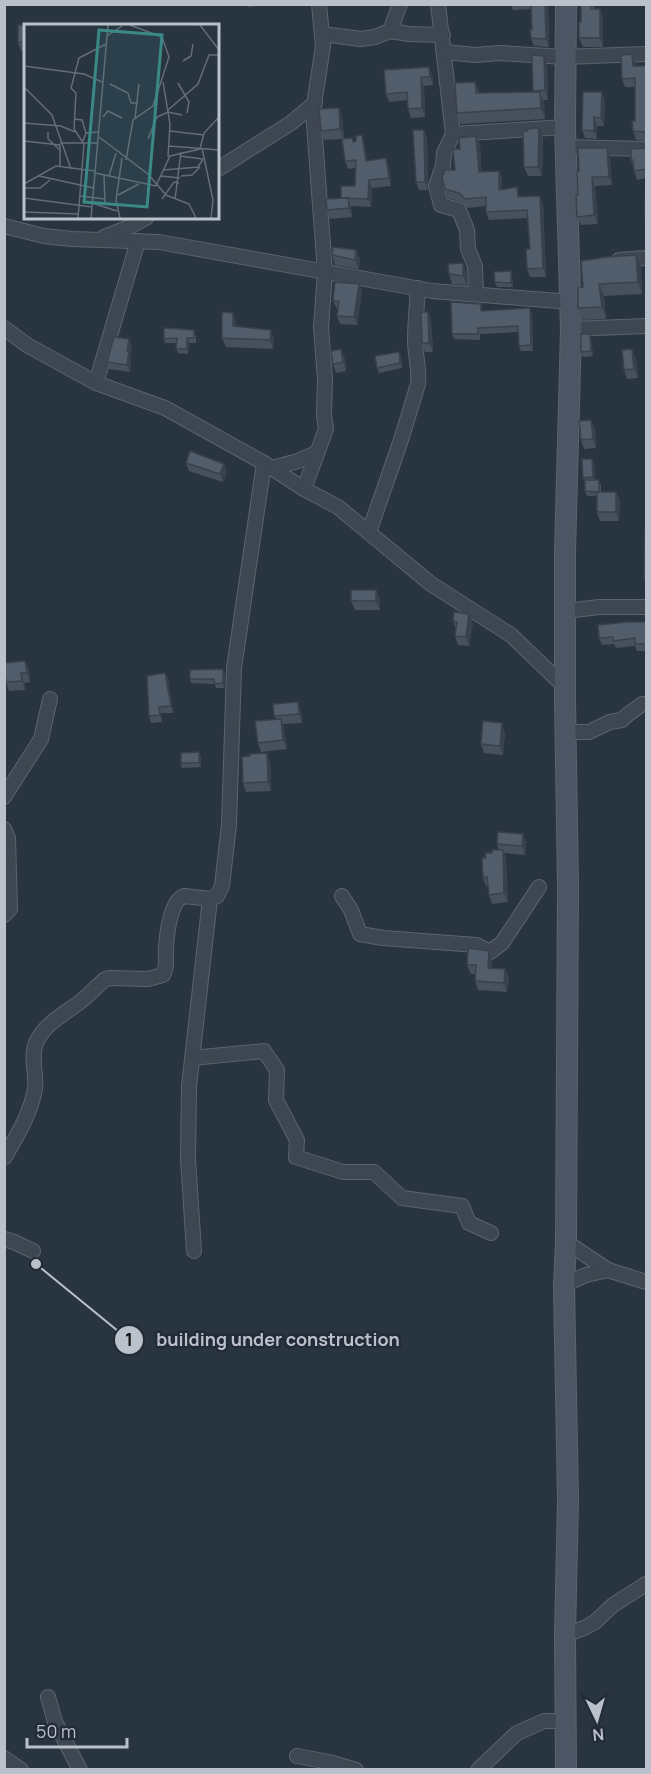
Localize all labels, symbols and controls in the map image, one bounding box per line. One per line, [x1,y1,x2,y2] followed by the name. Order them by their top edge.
[24,24,219,219] inset map
[114,1322,412,1358] callout: building under construction
[125,1327,133,1351] text: 1
[156,1327,400,1351] text: building under construction
[567,1690,627,1750] north arrow
[27,1711,128,1749] scale bar
[36,1719,76,1743] text: 50 m
[592,1723,605,1746] text: N

